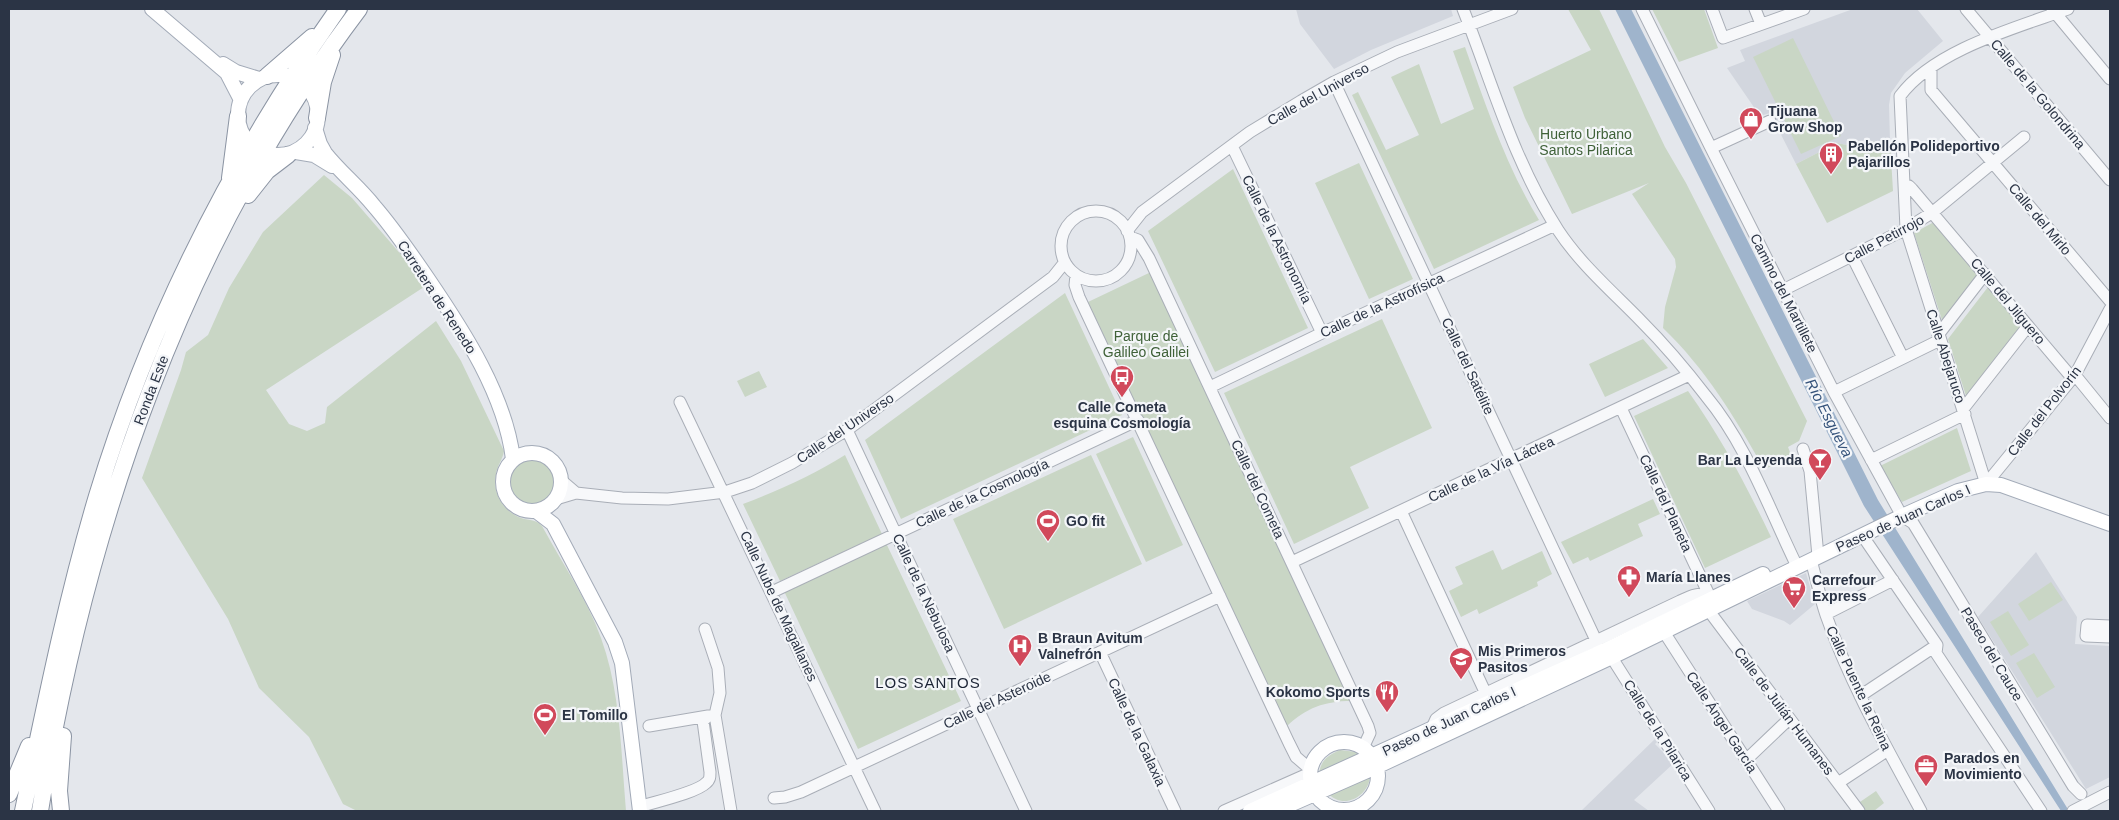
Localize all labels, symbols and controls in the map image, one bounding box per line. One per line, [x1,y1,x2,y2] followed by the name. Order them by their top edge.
[1987,36,2089,152] street label: Calle de la Golondrina
[1264,59,1372,129] street label: Calle del Universo
[1768,103,1843,135] place label: Tijuana Grow Shop
[1738,106,1764,140] shop icon: Tijuana Grow Shop
[1539,126,1633,158] park label: Huerto Urbano Santos Pilarica
[1848,138,2000,170] place label: Pabellón Polideportivo Pajarillos
[1818,141,1844,175] building icon: Pabellón Polideportivo Pajarillos
[1239,172,1315,306] street label: Calle de la Astronomía
[2005,180,2075,258] street label: Calle del Mirlo
[1841,211,1927,267] street label: Calle Petirrojo
[1747,231,1821,355] street label: Camino del Martillete
[394,237,480,357] street label: Carretera de Renedo
[1967,255,2049,347] street label: Calle del Jilguero
[1318,269,1447,341] street label: Calle de la Astrofísica
[1923,307,1969,405] street label: Calle Abejaruco
[1439,315,1498,417] street label: Calle del Satélite
[1103,328,1189,360] park label: Parque de Galileo Galilei
[130,353,172,427] street label: Ronda Este
[2004,363,2084,459] street label: Calle del Polvorín
[1109,364,1135,398] bus stop icon: Calle Cometa esquina Cosmología
[1802,376,1857,460] water label: Río Esgueva
[793,389,897,466] street label: Calle del Universo
[1054,399,1191,431] place label: Calle Cometa esquina Cosmología
[1426,433,1557,505] street label: Calle de la Vía Láctea
[1228,437,1288,541] street label: Calle del Cometa
[1807,447,1833,481] bar icon: Bar La Leyenda
[1636,452,1696,555] street label: Calle del Planeta
[1698,452,1802,468] place label: Bar La Leyenda
[913,455,1051,531] street label: Calle de la Cosmología
[1833,481,1973,555] street label: Paseo de Juan Carlos I
[1035,508,1061,542] sports icon: GO fit
[1066,513,1105,529] place label: GO fit
[737,528,821,684] street label: Calle Nube de Magallanes
[889,531,959,655] street label: Calle de la Nebulosa
[1616,564,1642,598] pharmacy icon: María Llanes
[1646,569,1731,585] place label: María Llanes
[1812,572,1876,604] place label: Carrefour Express
[1781,575,1807,609] supermarket icon: Carrefour Express
[1958,604,2026,704] street label: Paseo del Cauce
[1823,623,1895,753] street label: Calle Puente la Reina
[1038,630,1143,662] place label: B Braun Avitum Valnefrón
[1007,633,1033,667] hospital icon: B Braun Avitum Valnefrón
[1478,643,1566,675] place label: Mis Primeros Pasitos
[1731,644,1837,778] street label: Calle de Julián Humanes
[1448,646,1474,680] school or university icon: Mis Primeros Pasitos
[941,668,1053,732] street label: Calle del Asteroide
[1683,668,1761,776] street label: Calle Ángel García
[875,674,981,691] district label: LOS SANTOS
[1105,675,1169,789] street label: Calle de la Galaxia
[1620,677,1696,784] street label: Calle de la Pilarica
[1374,679,1400,713] restaurant icon: Kokomo Sports
[1380,683,1518,759] street label: Paseo de Juan Carlos I
[1266,684,1370,700] place label: Kokomo Sports
[532,702,558,736] sports icon: El Tomillo
[562,707,628,723] place label: El Tomillo
[1944,750,2022,782] place label: Parados en Movimiento
[1913,753,1939,787] office icon: Parados en Movimiento

